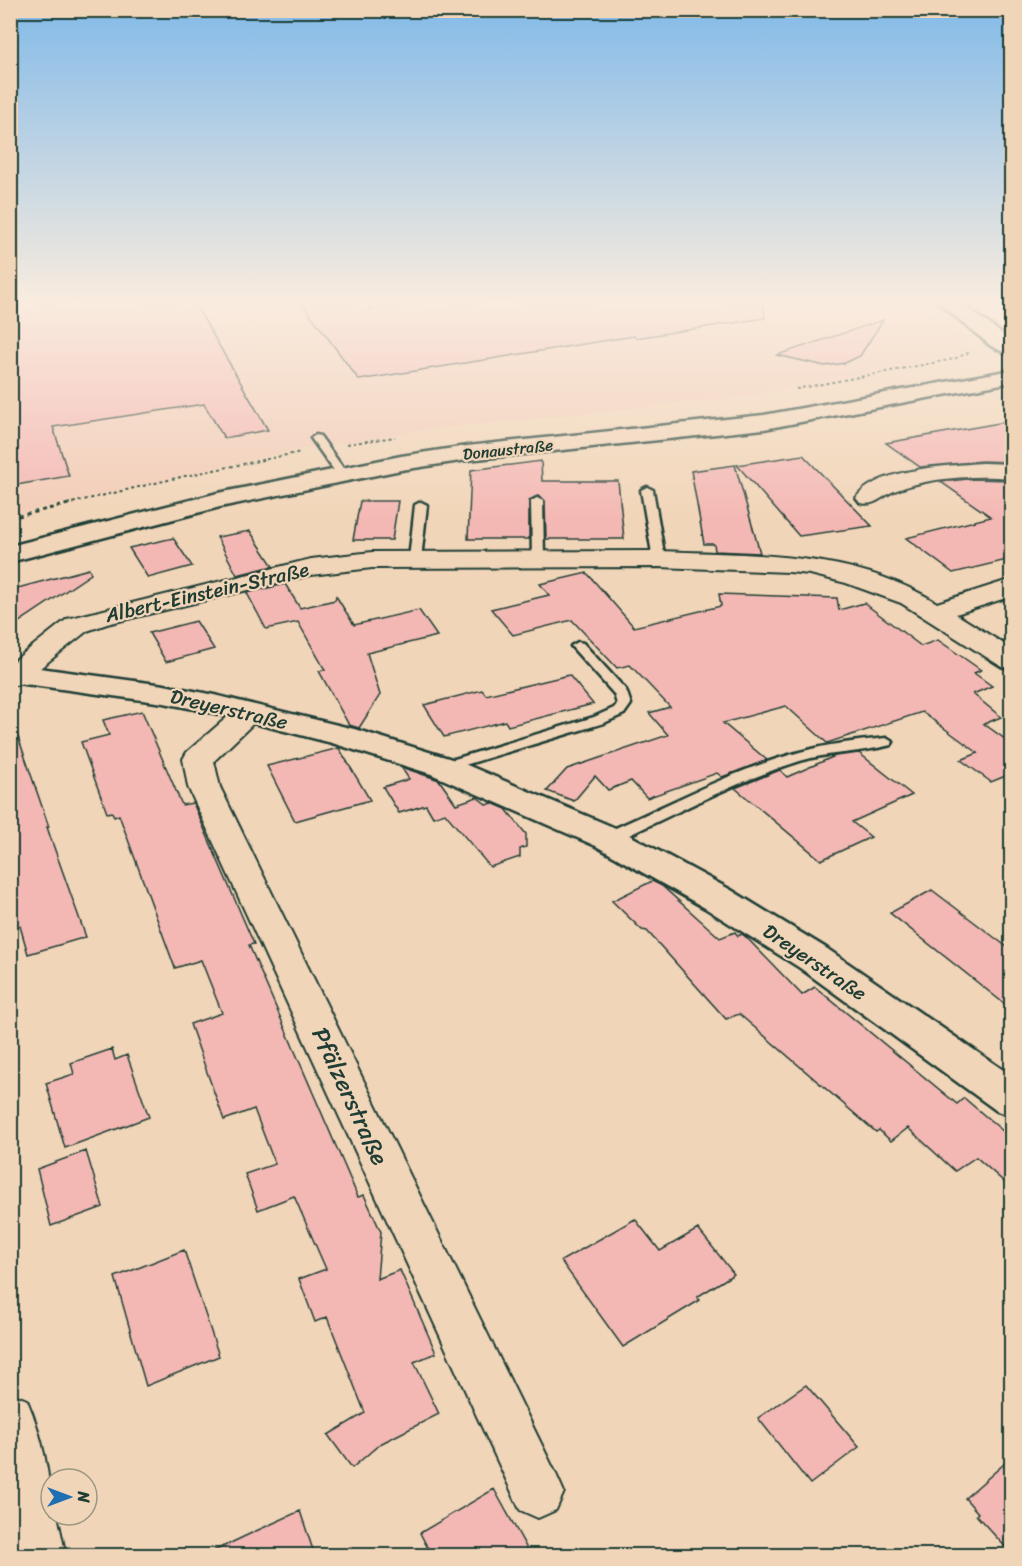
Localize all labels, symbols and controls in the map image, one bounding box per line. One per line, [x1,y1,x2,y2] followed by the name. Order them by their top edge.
[461,430,555,469] street label: Donaustraße
[101,552,313,633] street label: Albert-Einstein-Straße
[167,679,291,740] street label: Dreyerstraße
[755,914,874,1010] street label: Dreyerstraße
[300,1020,401,1173] street label: Pfälzerstraße
[39,1467,99,1527] north arrow
[69,1490,98,1503] text: N

